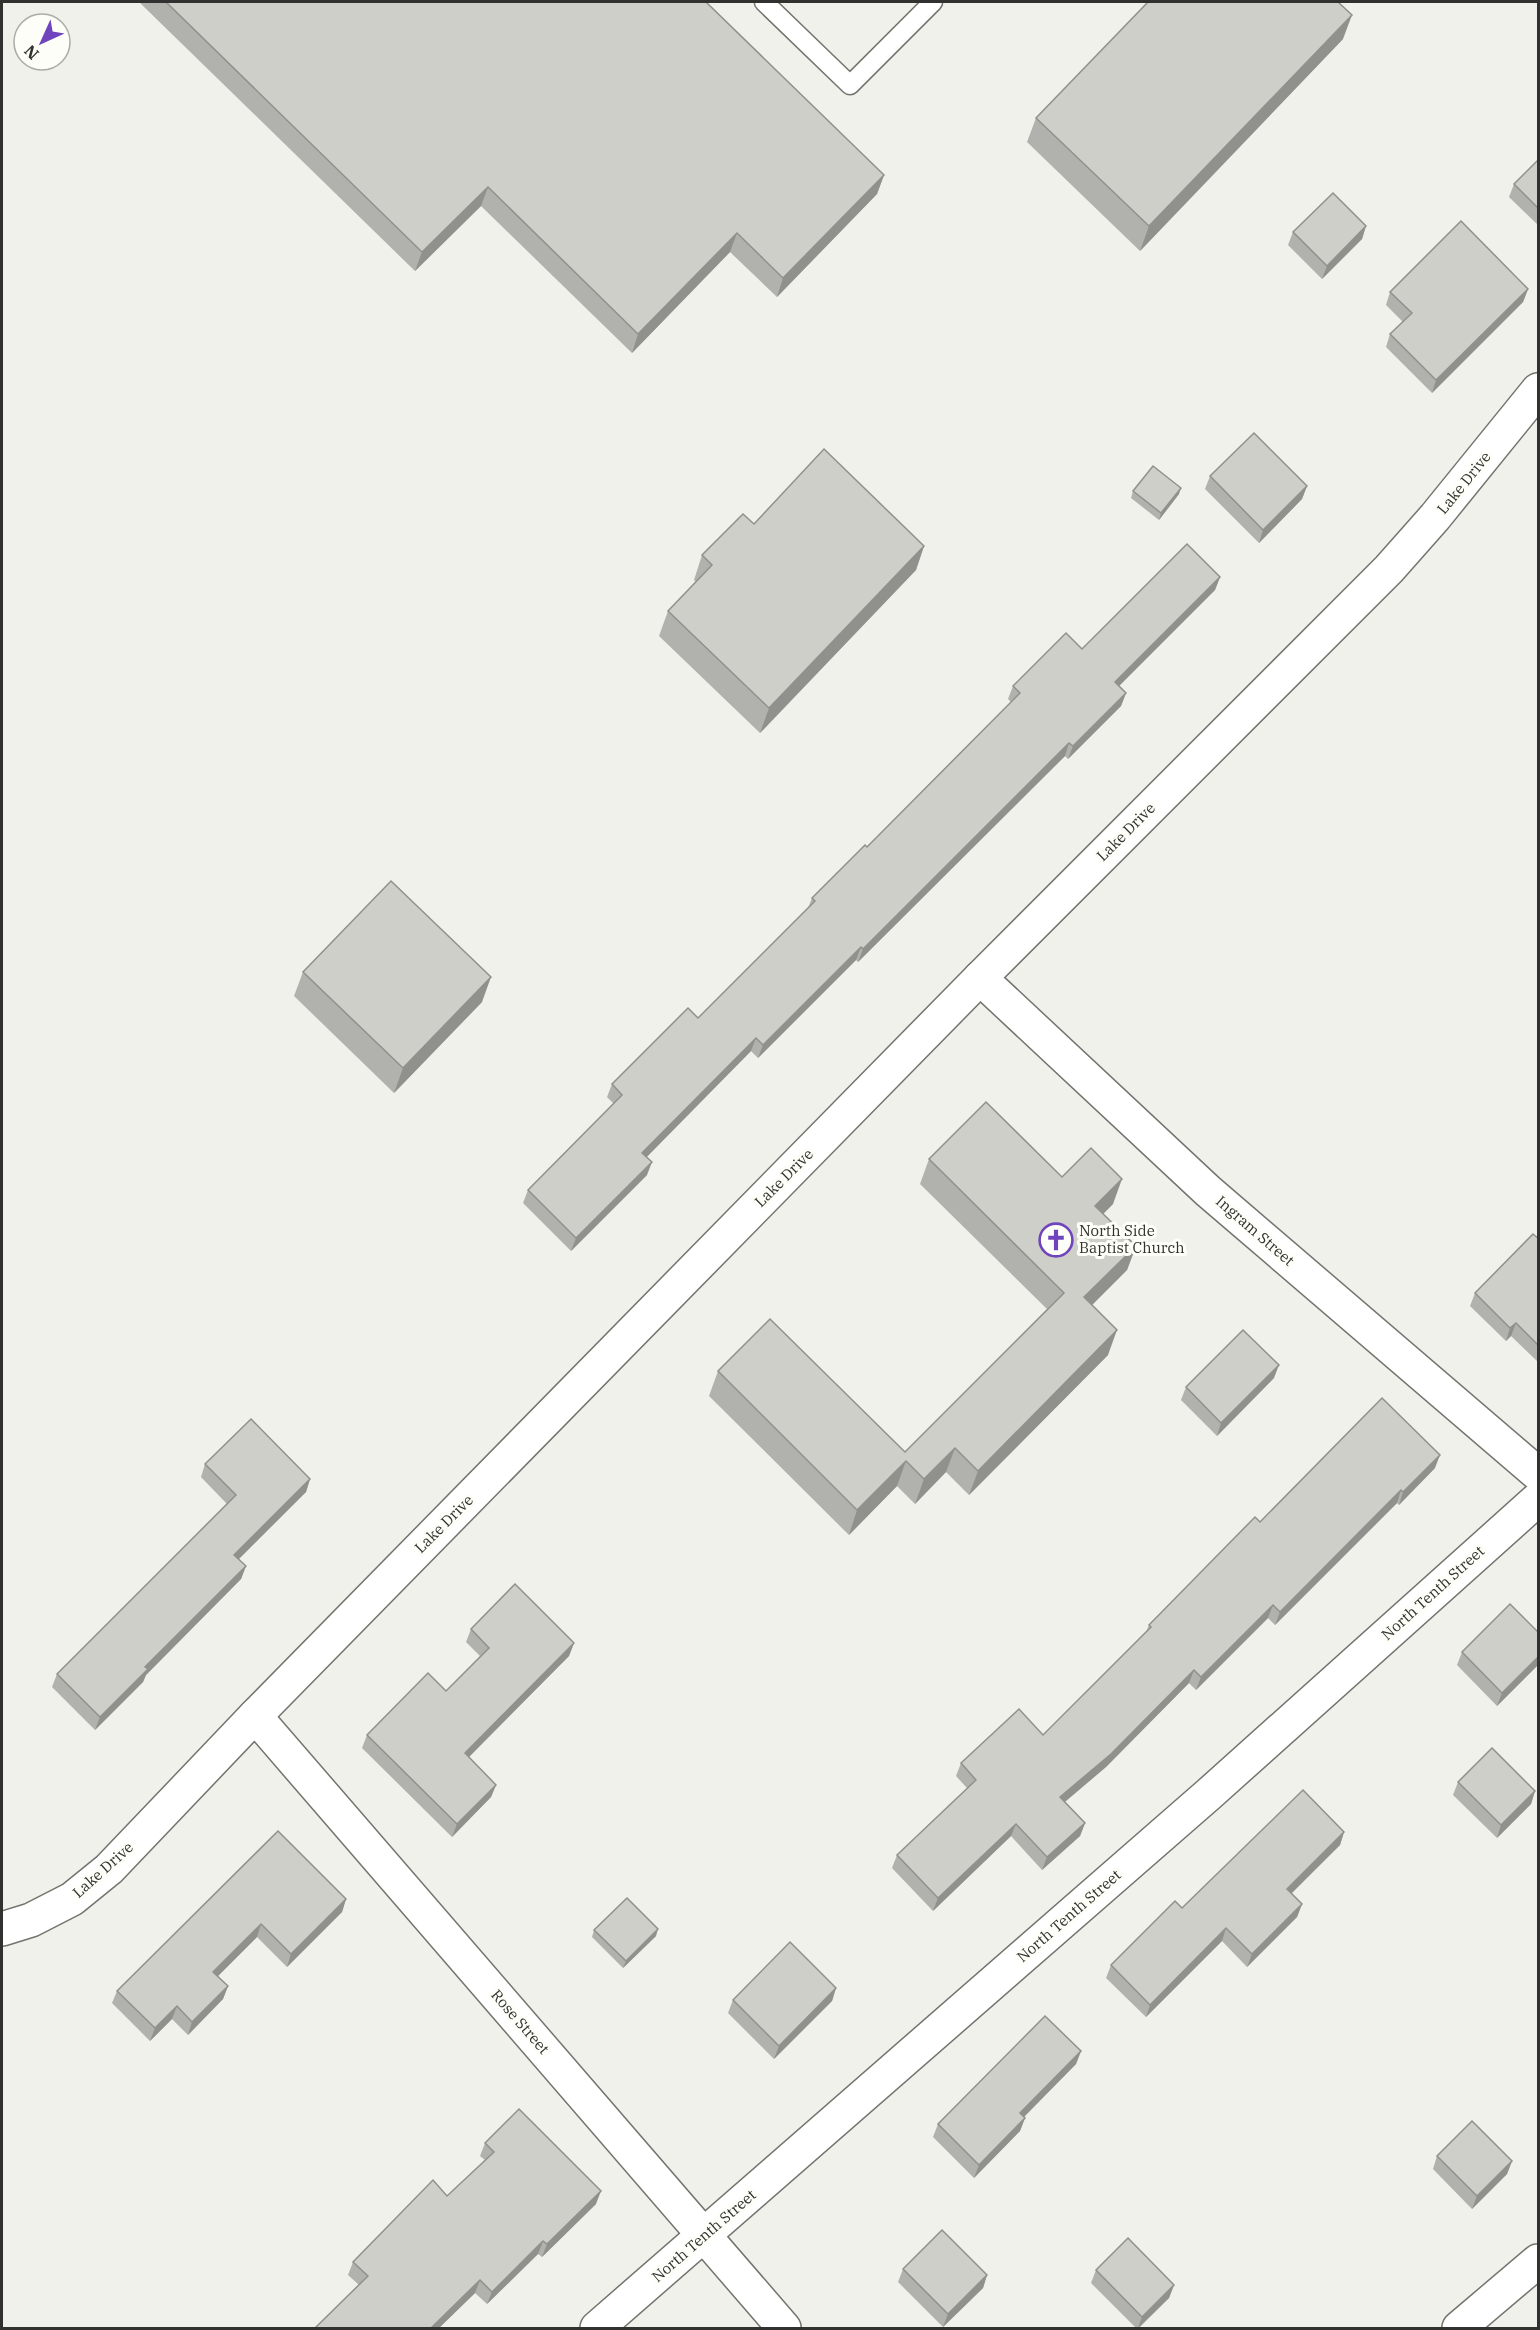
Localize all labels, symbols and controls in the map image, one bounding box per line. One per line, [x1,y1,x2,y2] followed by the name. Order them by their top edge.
[12,12,72,72] north arrow
[20,41,43,64] text: N
[1433,448,1495,518] street label: Lake Drive
[1092,798,1159,865] street label: Lake Drive
[750,1144,817,1211] street label: Lake Drive
[1212,1191,1298,1270] street label: Ingram Street
[1079,1221,1185,1257] place label: North Side Baptist Church
[1038,1222,1074,1258] church icon: North Side Baptist Church
[410,1490,477,1557] street label: Lake Drive
[1377,1541,1488,1644] street label: North Tenth Street
[68,1837,137,1902] street label: Lake Drive
[1013,1865,1125,1966] street label: North Tenth Street
[487,1986,554,2058] street label: Rose Street
[648,2185,760,2286] street label: North Tenth Street

